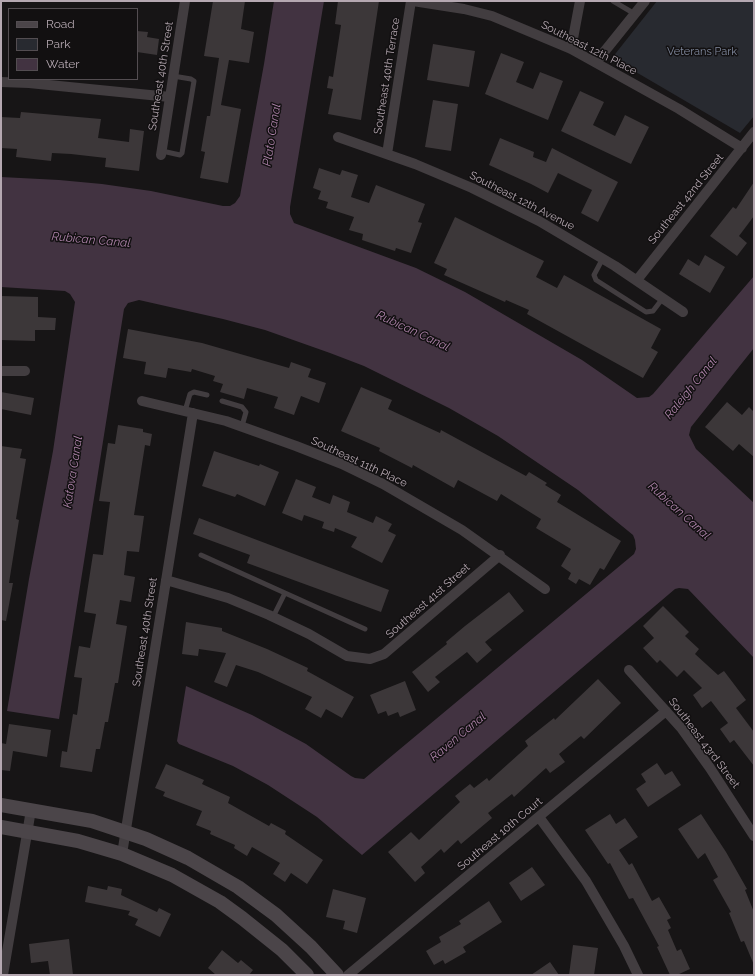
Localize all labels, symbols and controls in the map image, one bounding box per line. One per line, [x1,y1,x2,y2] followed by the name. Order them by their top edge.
[8,8,138,80] legend
[46,17,75,31] text: Road
[371,17,403,135] street label: Southeast 40th Terrace
[539,18,639,78] street label: Southeast 12th Place
[146,21,176,131] street label: Southeast 40th Street
[46,37,71,51] text: Park
[667,45,737,59] park label: Veterans Park
[46,57,80,71] text: Water
[260,103,284,167] water label: Plato Canal
[646,151,726,247] street label: Southeast 42nd Street
[467,169,577,233] street label: Southeast 12th Avenue
[51,229,131,251] water label: Rubican Canal
[374,308,452,354] water label: Rubican Canal
[662,354,720,422] water label: Raleigh Canal
[309,434,409,490] street label: Southeast 11th Place
[60,435,86,509] water label: Katova Canal
[645,479,713,543] water label: Rubican Canal
[383,561,473,641] street label: Southeast 41st Street
[130,577,160,687] street label: Southeast 40th Street
[666,695,742,791] street label: Southeast 43rd Street
[427,709,489,765] water label: Raven Canal
[455,795,545,873] street label: Southeast 10th Court

